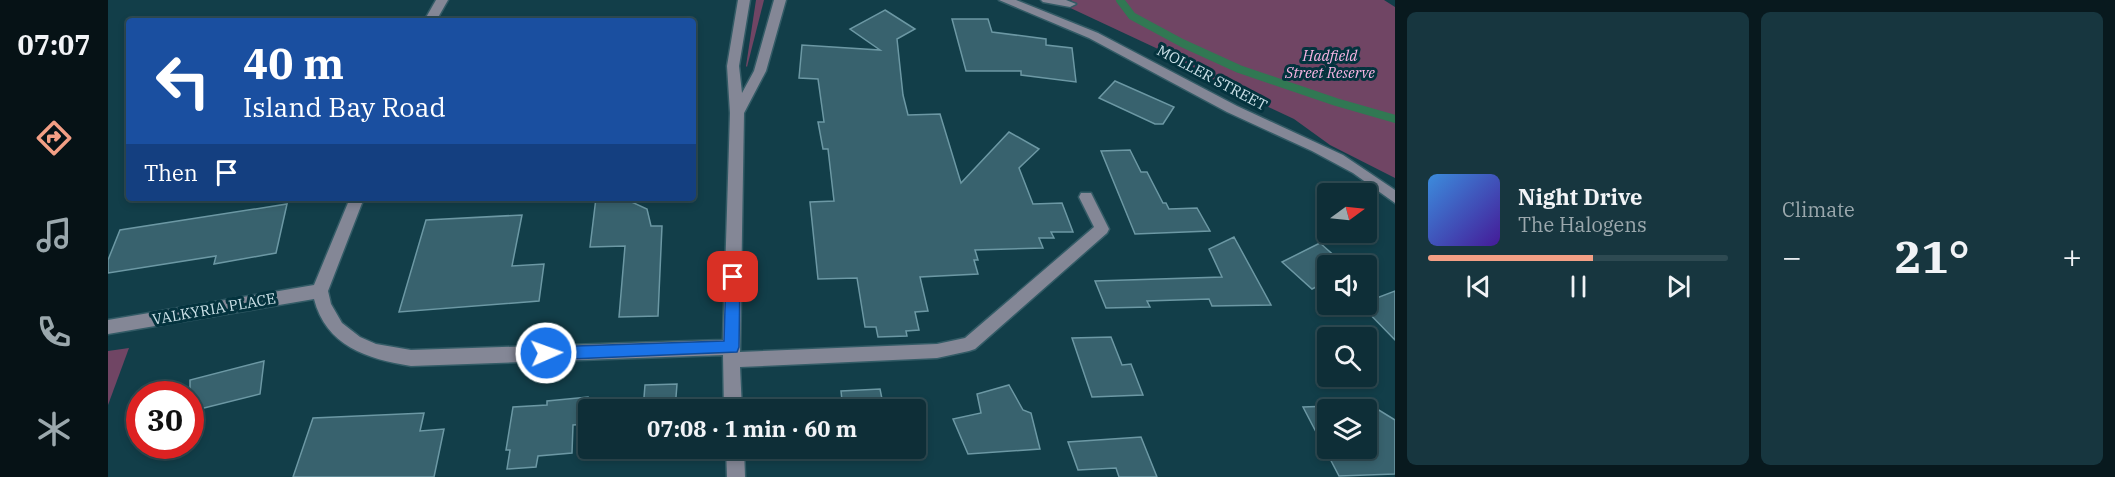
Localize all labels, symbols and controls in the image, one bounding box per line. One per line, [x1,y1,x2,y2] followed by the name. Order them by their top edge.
[18,27,90,62] text: 07:07
[243,36,344,91] text: 40 m
[1154,40,1271,115] street label: MOLLER STREET
[144,42,222,120] icon: left
[1284,46,1375,82] park label: Hadfield Street Reserve
[243,89,446,124] text: Island Bay Road
[33,117,75,159] icon: directions
[210,156,243,189] icon: arrive
[144,158,198,187] text: Then
[1518,182,1643,211] text: Night Drive
[1317,183,1377,243] north arrow
[1317,183,1377,459] map controls
[1782,196,1855,223] text: Climate
[1518,211,1647,238] text: The Halogens
[33,214,75,256] icon: music
[1894,227,1970,285] text: 21°
[1782,235,1802,278] text: −
[2062,235,2082,278] text: +
[707,251,758,302] pin
[1317,255,1377,315] button: sound
[716,260,749,293] icon: arrive
[1462,270,1495,303] icon: previous
[1562,270,1595,303] icon: pause
[1662,270,1695,303] icon: next
[151,288,277,329] street label: VALKYRIA PLACE
[33,311,75,353] icon: phone
[514,321,578,385] position arrow
[1317,327,1377,387] button: search
[126,381,204,459] speed limit sign: 30
[1317,399,1377,459] button: layers
[33,408,75,450] icon: climate
[647,414,857,443] text: 07:08 · 1 min · 60 m

